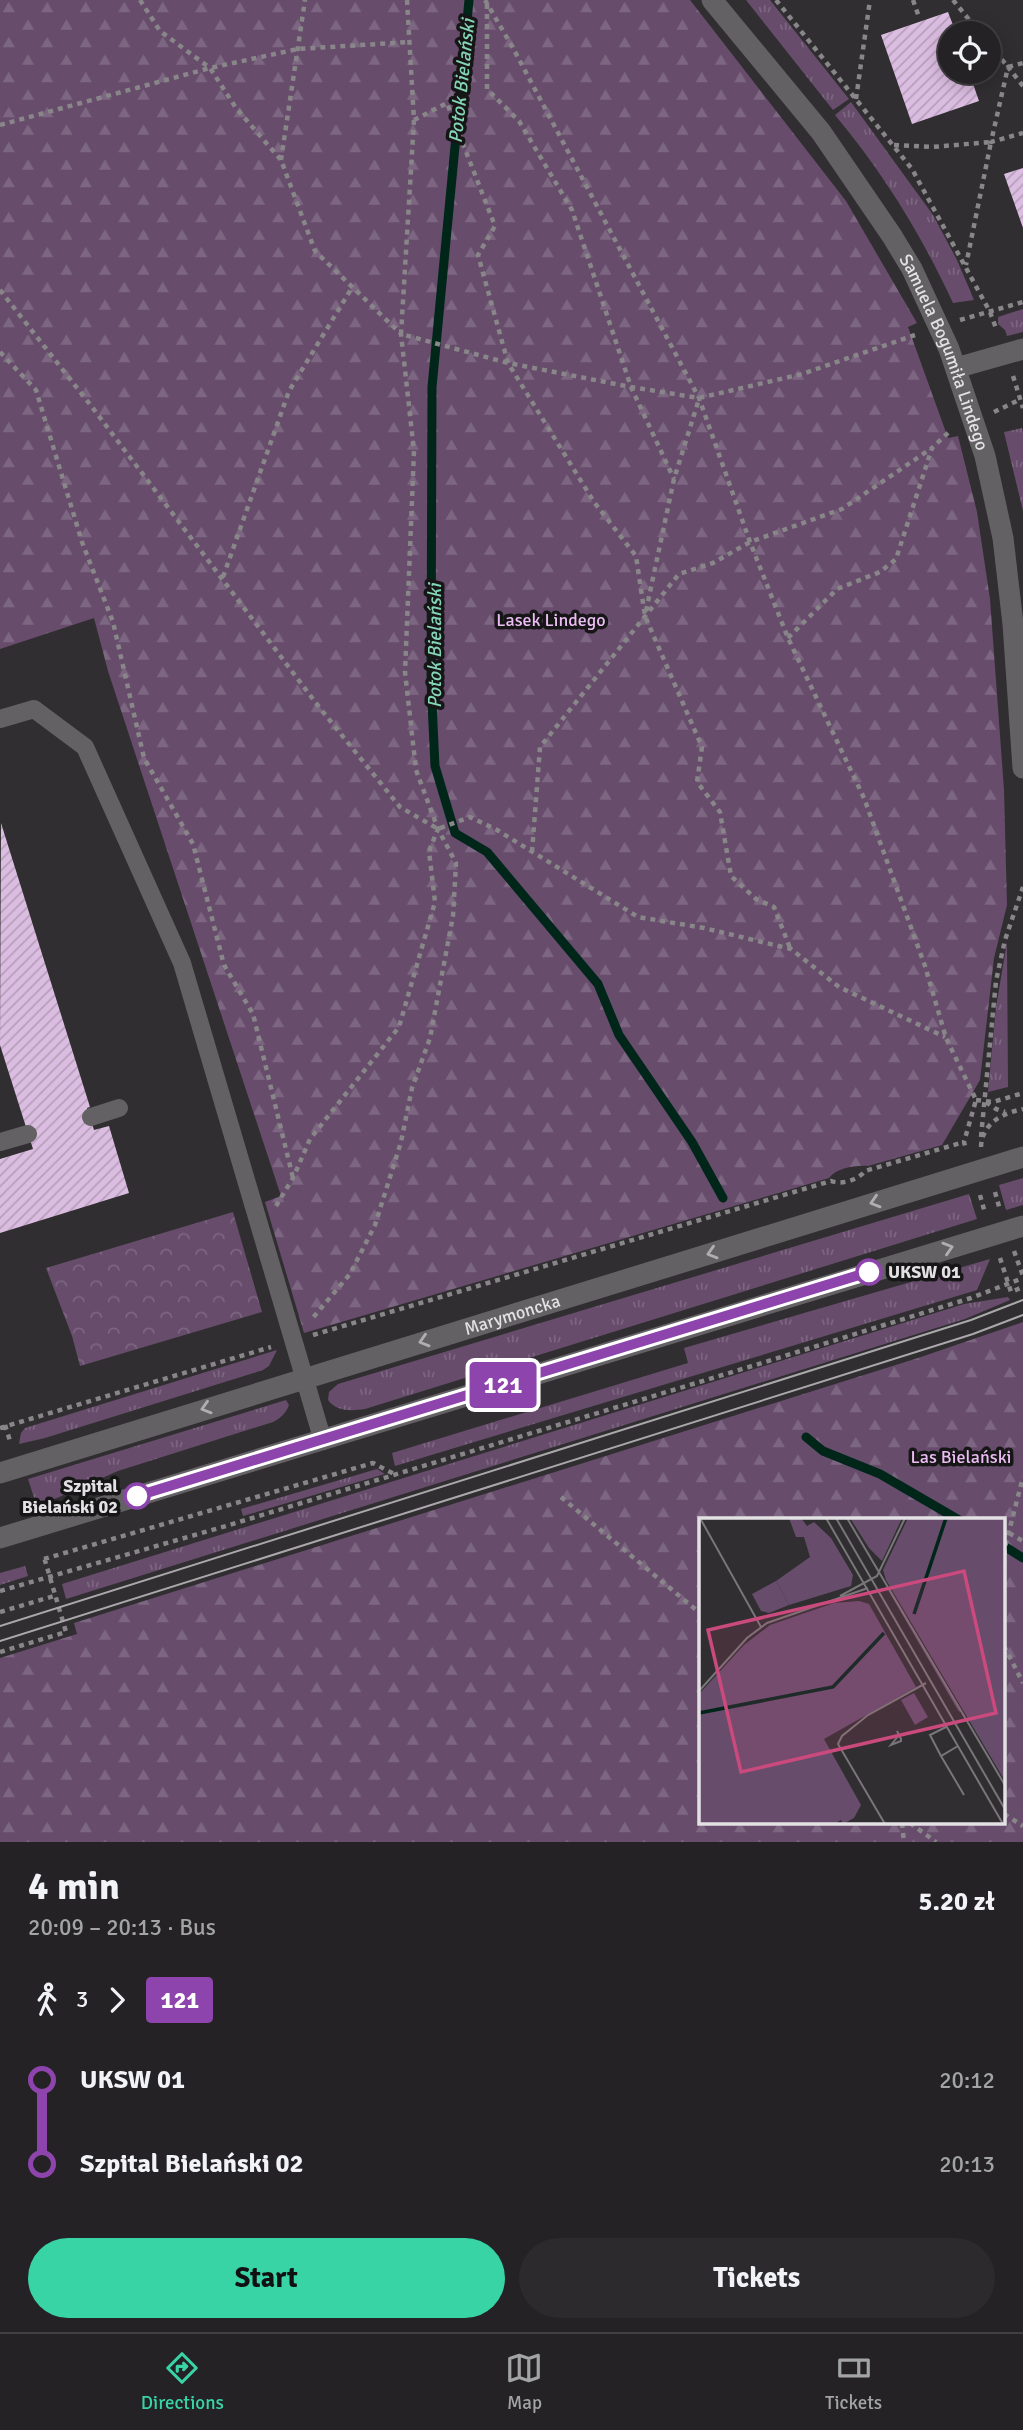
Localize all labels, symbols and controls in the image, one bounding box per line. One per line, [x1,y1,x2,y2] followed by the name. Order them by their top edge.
[444,16,481,144] water label: Potok Bielański
[938,21,1001,84] map controls
[938,21,1001,84] button: locate
[894,250,993,453] street label: Samuela Bogumiła Lindego
[423,582,447,708] water label: Potok Bielański
[496,609,606,631] park label: Lasek Lindego
[869,1194,881,1209] one-way arrow
[942,1242,954,1257] one-way arrow
[706,1245,718,1260] one-way arrow
[856,1259,882,1285] marker: UKSW 01
[888,1261,961,1283] place label: UKSW 01
[461,1290,563,1340] street label: Marymoncka
[418,1333,430,1347] one-way arrow
[463,1362,543,1408] line badge: 121
[484,1370,522,1400] text: 121
[201,1400,213,1415] one-way arrow
[911,1446,1011,1468] park label: Las Bielański
[22,1475,118,1518] place label: Szpital Bielański 02
[124,1483,150,1509] marker: Szpital Bielański 02
[699,1518,1006,1825] inset map
[28,1863,120,1910] text: 4 min
[919,1886,995,1918] text: 5.20 zł
[28,1913,216,1942] text: 20:09 – 20:13 · Bus
[28,1981,66,2019] icon: walk
[98,1981,136,2019] icon: forward
[76,1985,88,2014] text: 3
[160,1985,199,2015] text: 121
[80,2064,185,2096] text: UKSW 01
[939,2066,995,2095] text: 20:12
[80,2148,304,2180] text: Szpital Bielański 02
[939,2150,995,2179] text: 20:13
[28,2238,505,2318] button: Start
[519,2238,995,2318] button: Tickets
[141,2349,224,2415] tab: Directions
[505,2349,543,2415] tab: Map
[825,2349,882,2415] tab: Tickets

